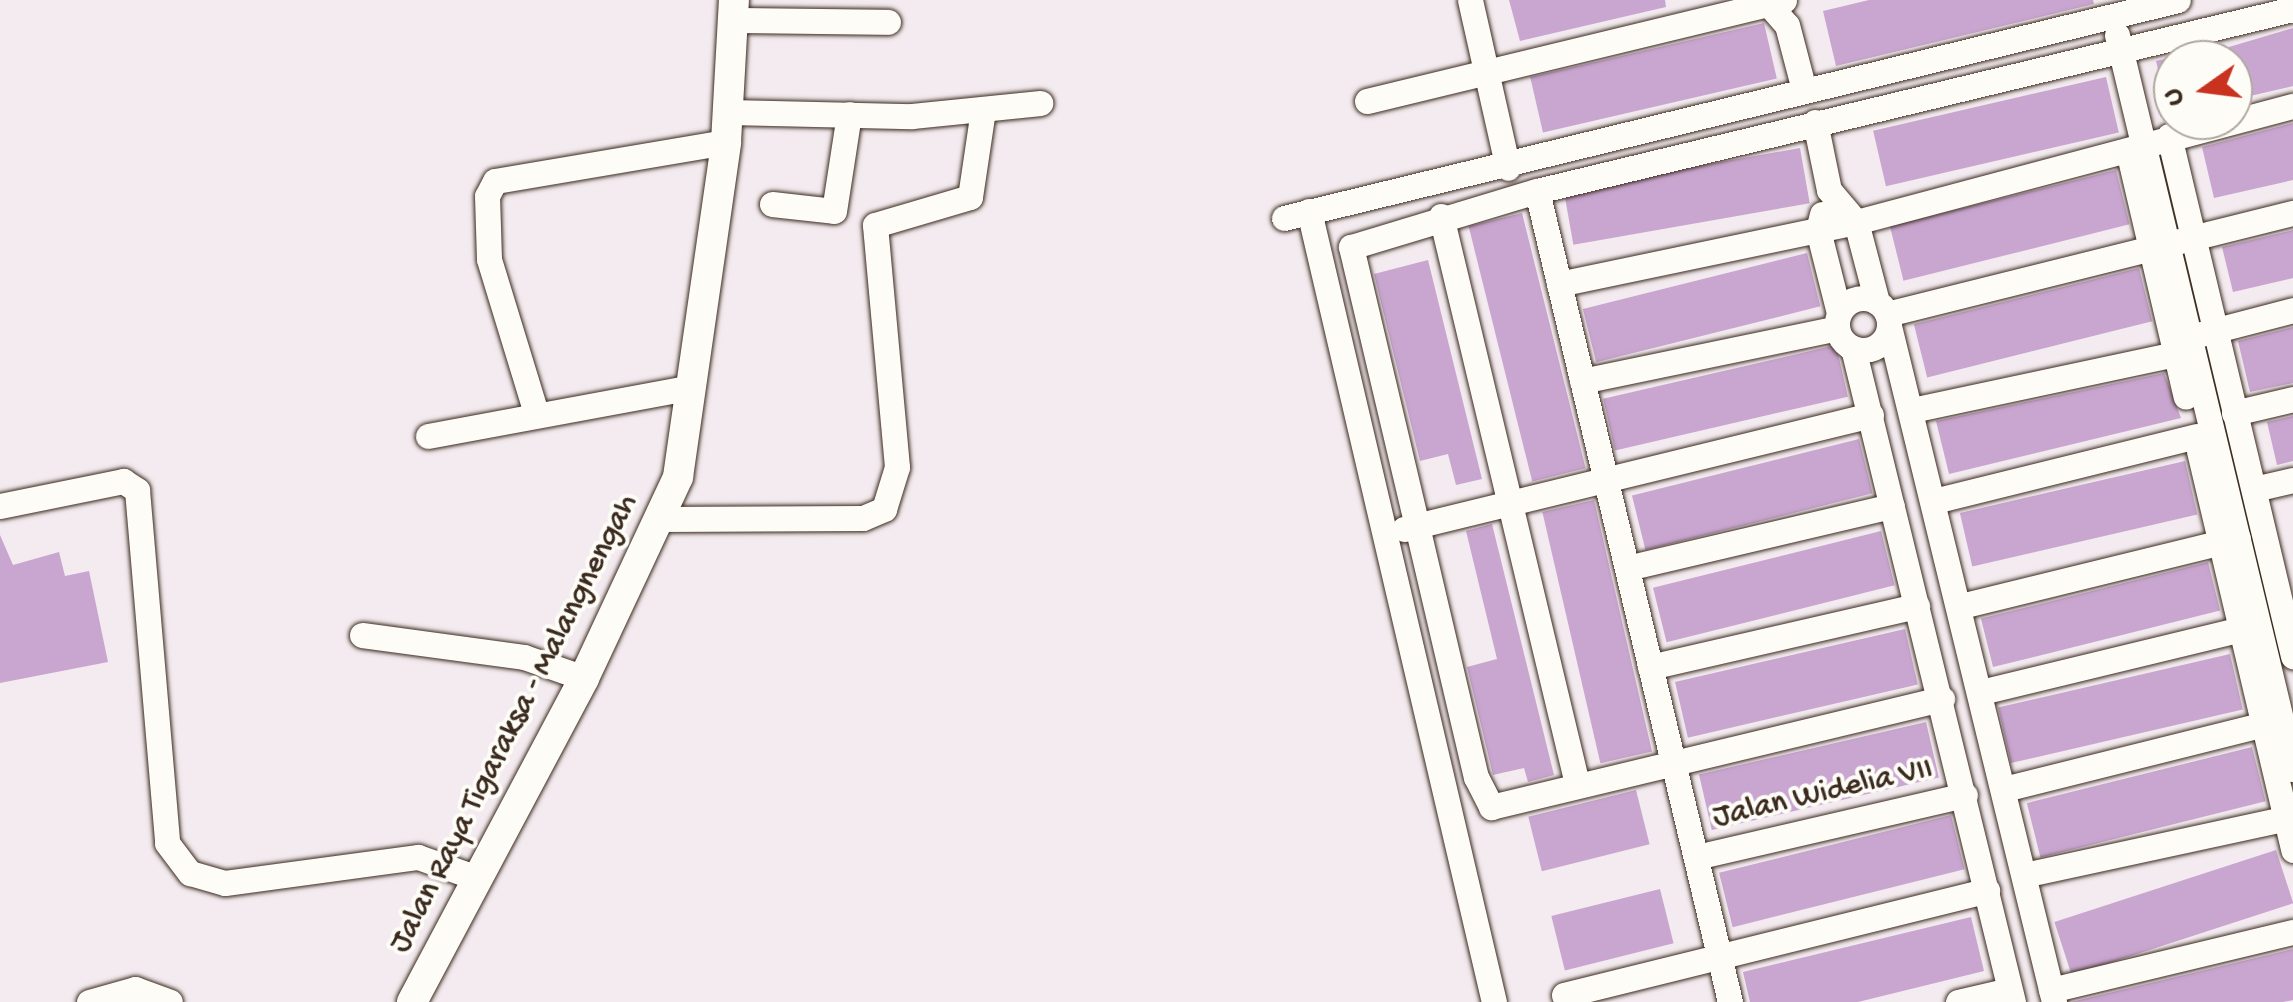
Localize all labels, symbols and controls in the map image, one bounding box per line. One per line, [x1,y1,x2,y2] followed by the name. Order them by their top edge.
[2153,40,2253,140] north arrow
[2157,85,2193,109] text: U
[382,488,648,960] street label: Jalan Raya Tigaraksa - Malangnengah
[1709,750,1937,838] street label: Jalan Widelia VII

